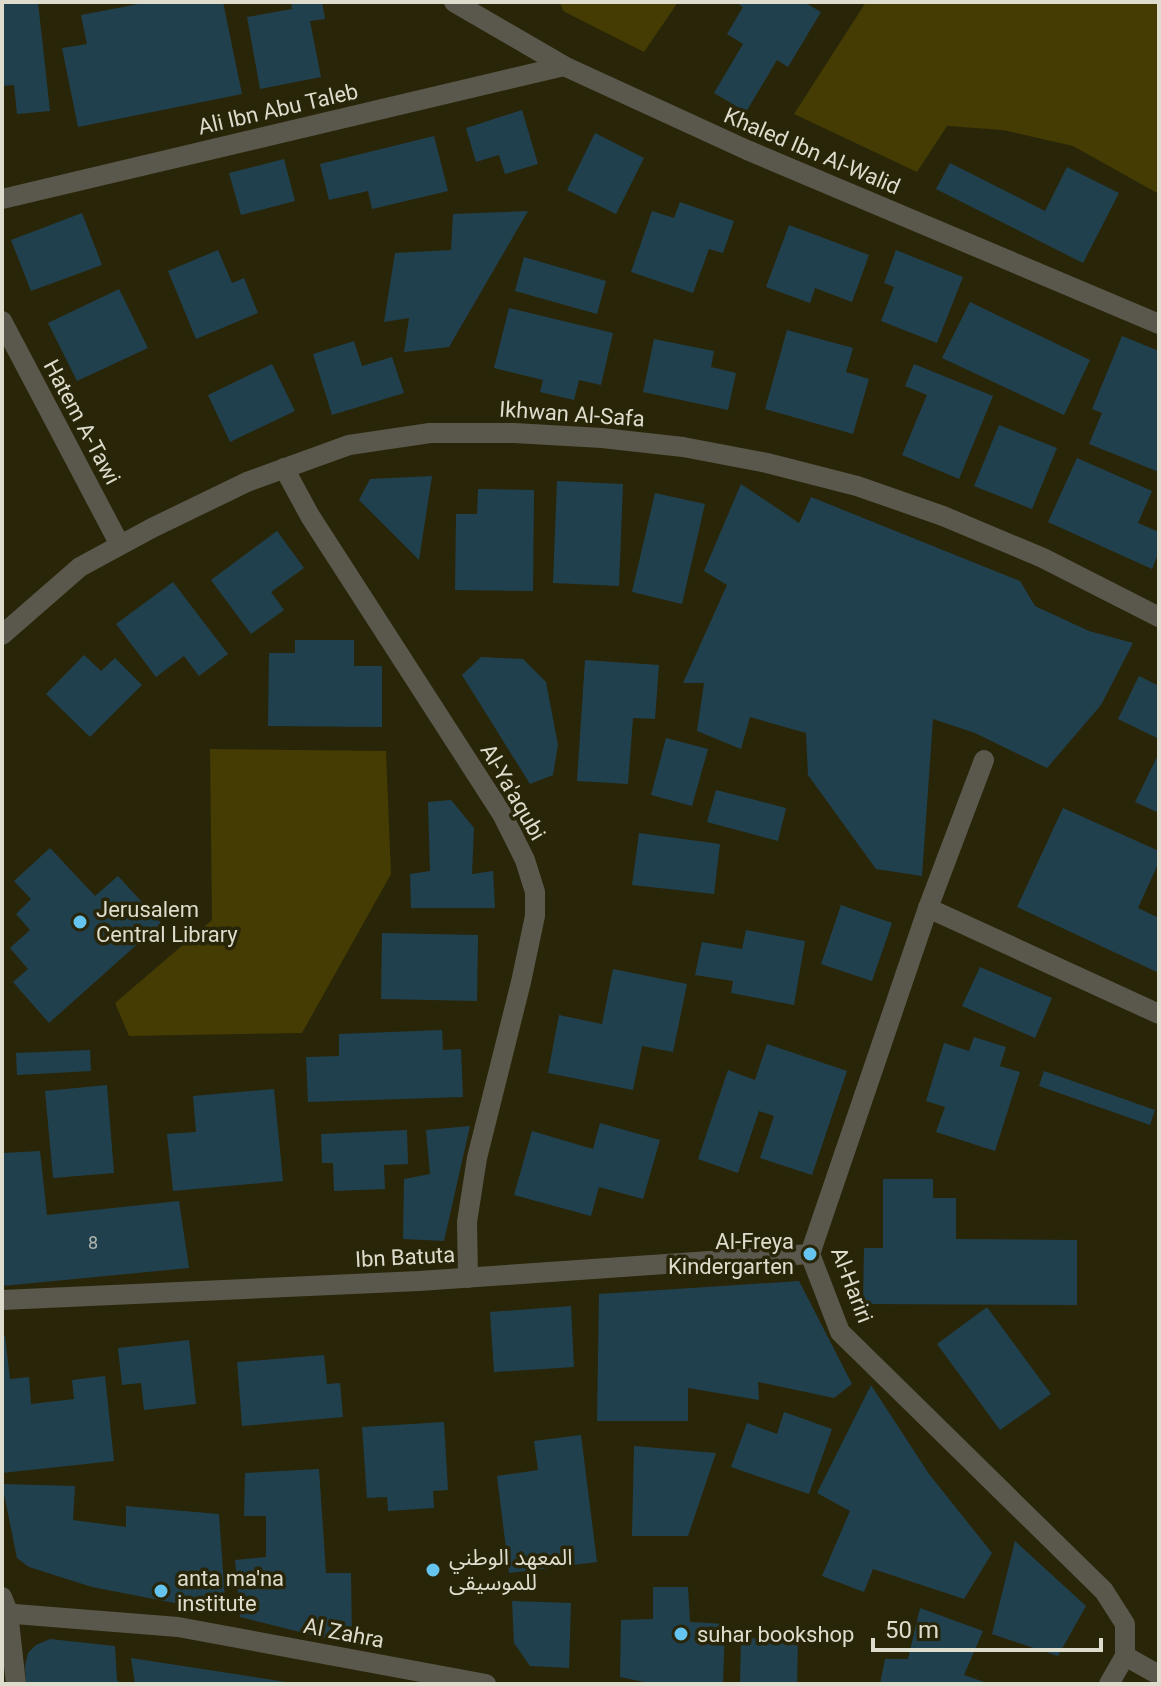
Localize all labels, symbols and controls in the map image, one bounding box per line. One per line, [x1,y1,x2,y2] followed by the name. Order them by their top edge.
[196,78,360,140] street label: Ali Ibn Abu Taleb
[720,103,904,199] street label: Khaled Ibn Al-Walid
[39,355,125,489] street label: Hatem A-Tawi
[498,396,646,432] street label: Ikhwan Al-Safa
[475,739,551,845] street label: Al-Ya'aqubi
[96,897,238,947] place label: Jerusalem Central Library
[71,913,89,931] marker: Jerusalem Central Library
[668,1229,794,1279] place label: Al-Freya Kindergarten
[88,1232,98,1253] house number: 8
[354,1242,456,1272] street label: Ibn Batuta
[826,1244,878,1326] street label: Al-Hariri
[801,1245,819,1263] marker: Al-Freya Kindergarten
[449,1545,572,1595] place label: المعهد الوطني للموسيقى
[424,1561,442,1579] marker: المعهد الوطني للموسيقى
[177,1566,284,1616] place label: anta ma'na institute
[152,1582,170,1600] marker: anta ma'na institute
[873,1602,1101,1652] scale bar
[302,1613,386,1653] street label: Al Zahra
[885,1616,939,1644] text: 50 m
[697,1622,854,1647] place label: suhar bookshop
[672,1625,690,1643] marker: suhar bookshop

